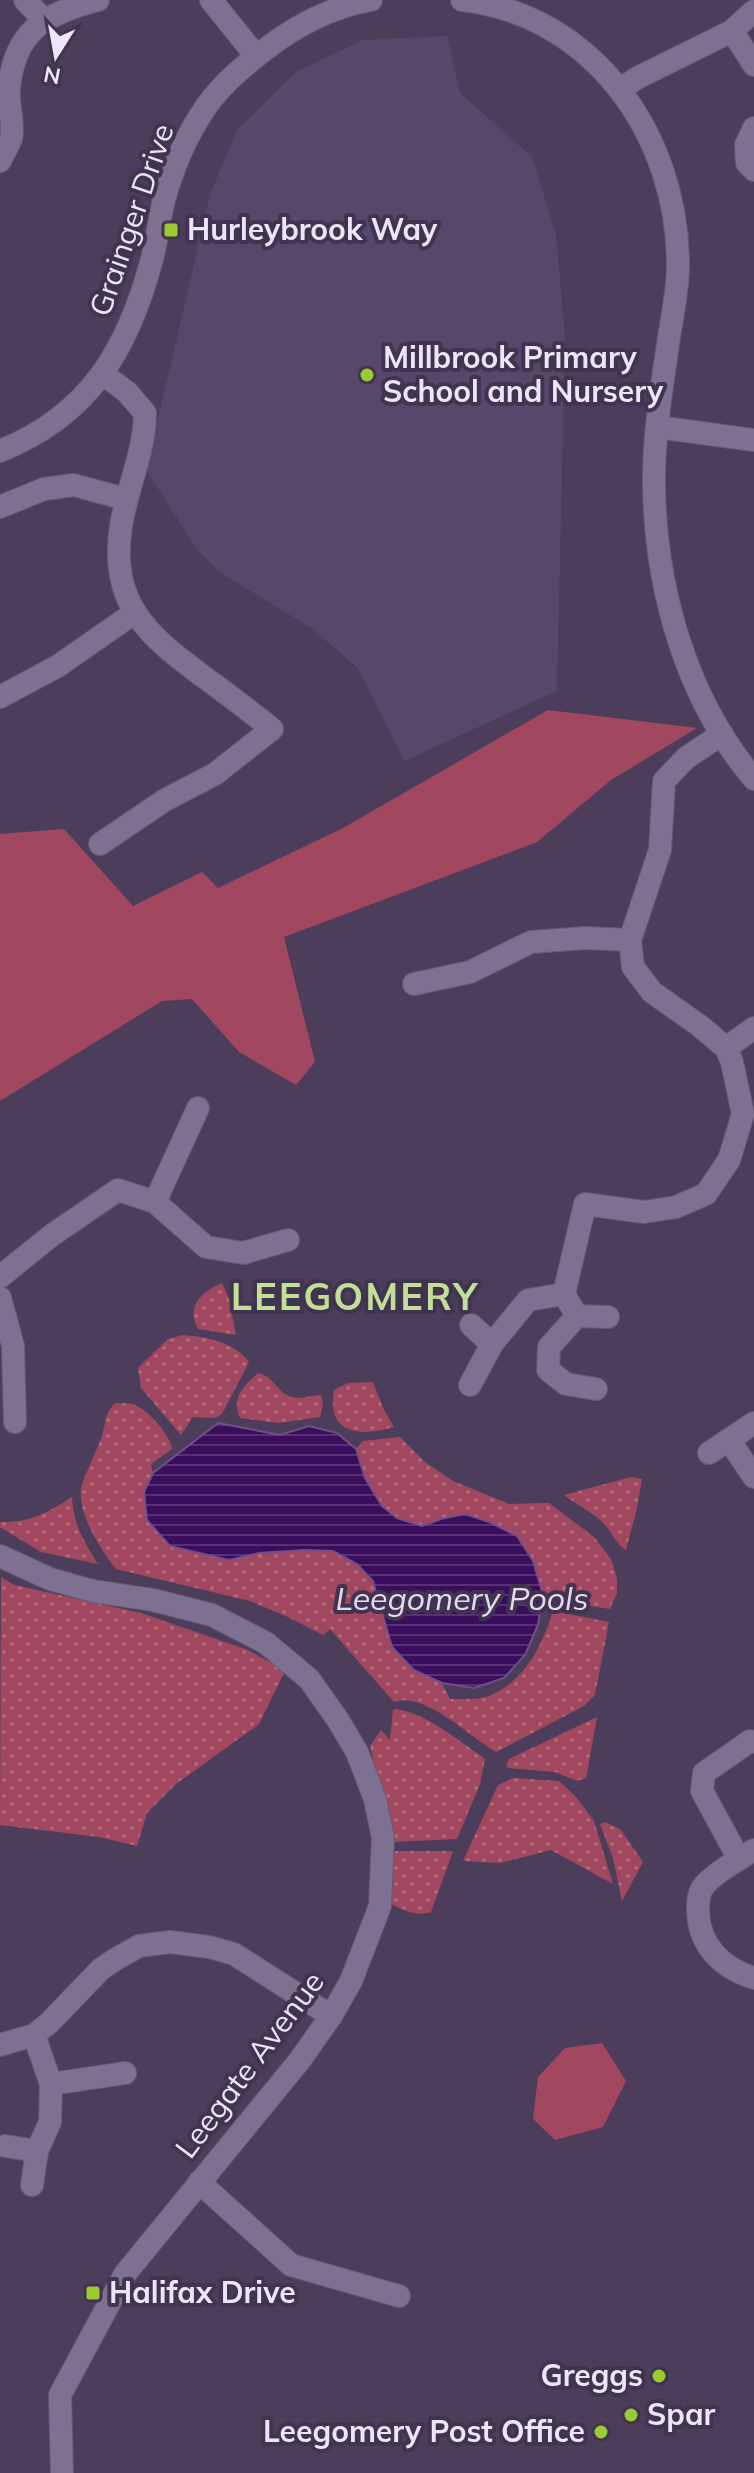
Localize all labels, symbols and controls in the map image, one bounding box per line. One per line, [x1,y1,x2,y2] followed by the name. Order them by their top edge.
[16,16,96,96] north arrow
[41,60,63,91] text: N
[80,118,182,321] street label: Grainger Drive
[187,210,438,248] place label: Hurleybrook Way
[162,221,180,239] marker: Hurleybrook Way
[383,338,664,410] place label: Millbrook Primary School and Nursery
[358,366,376,384] marker: Millbrook Primary School and Nursery
[231,1272,479,1320] district label: LEEGOMERY
[335,1578,589,1618] water label: Leegomery Pools
[167,1964,332,2165] street label: Leegate Avenue
[109,2273,296,2311] place label: Halifax Drive
[84,2284,102,2302] marker: Halifax Drive
[540,2356,643,2394] place label: Greggs
[650,2367,668,2385] marker: Greggs
[647,2395,716,2433] place label: Spar
[622,2406,640,2424] marker: Spar
[263,2412,585,2450] place label: Leegomery Post Office
[592,2423,610,2441] marker: Leegomery Post Office

